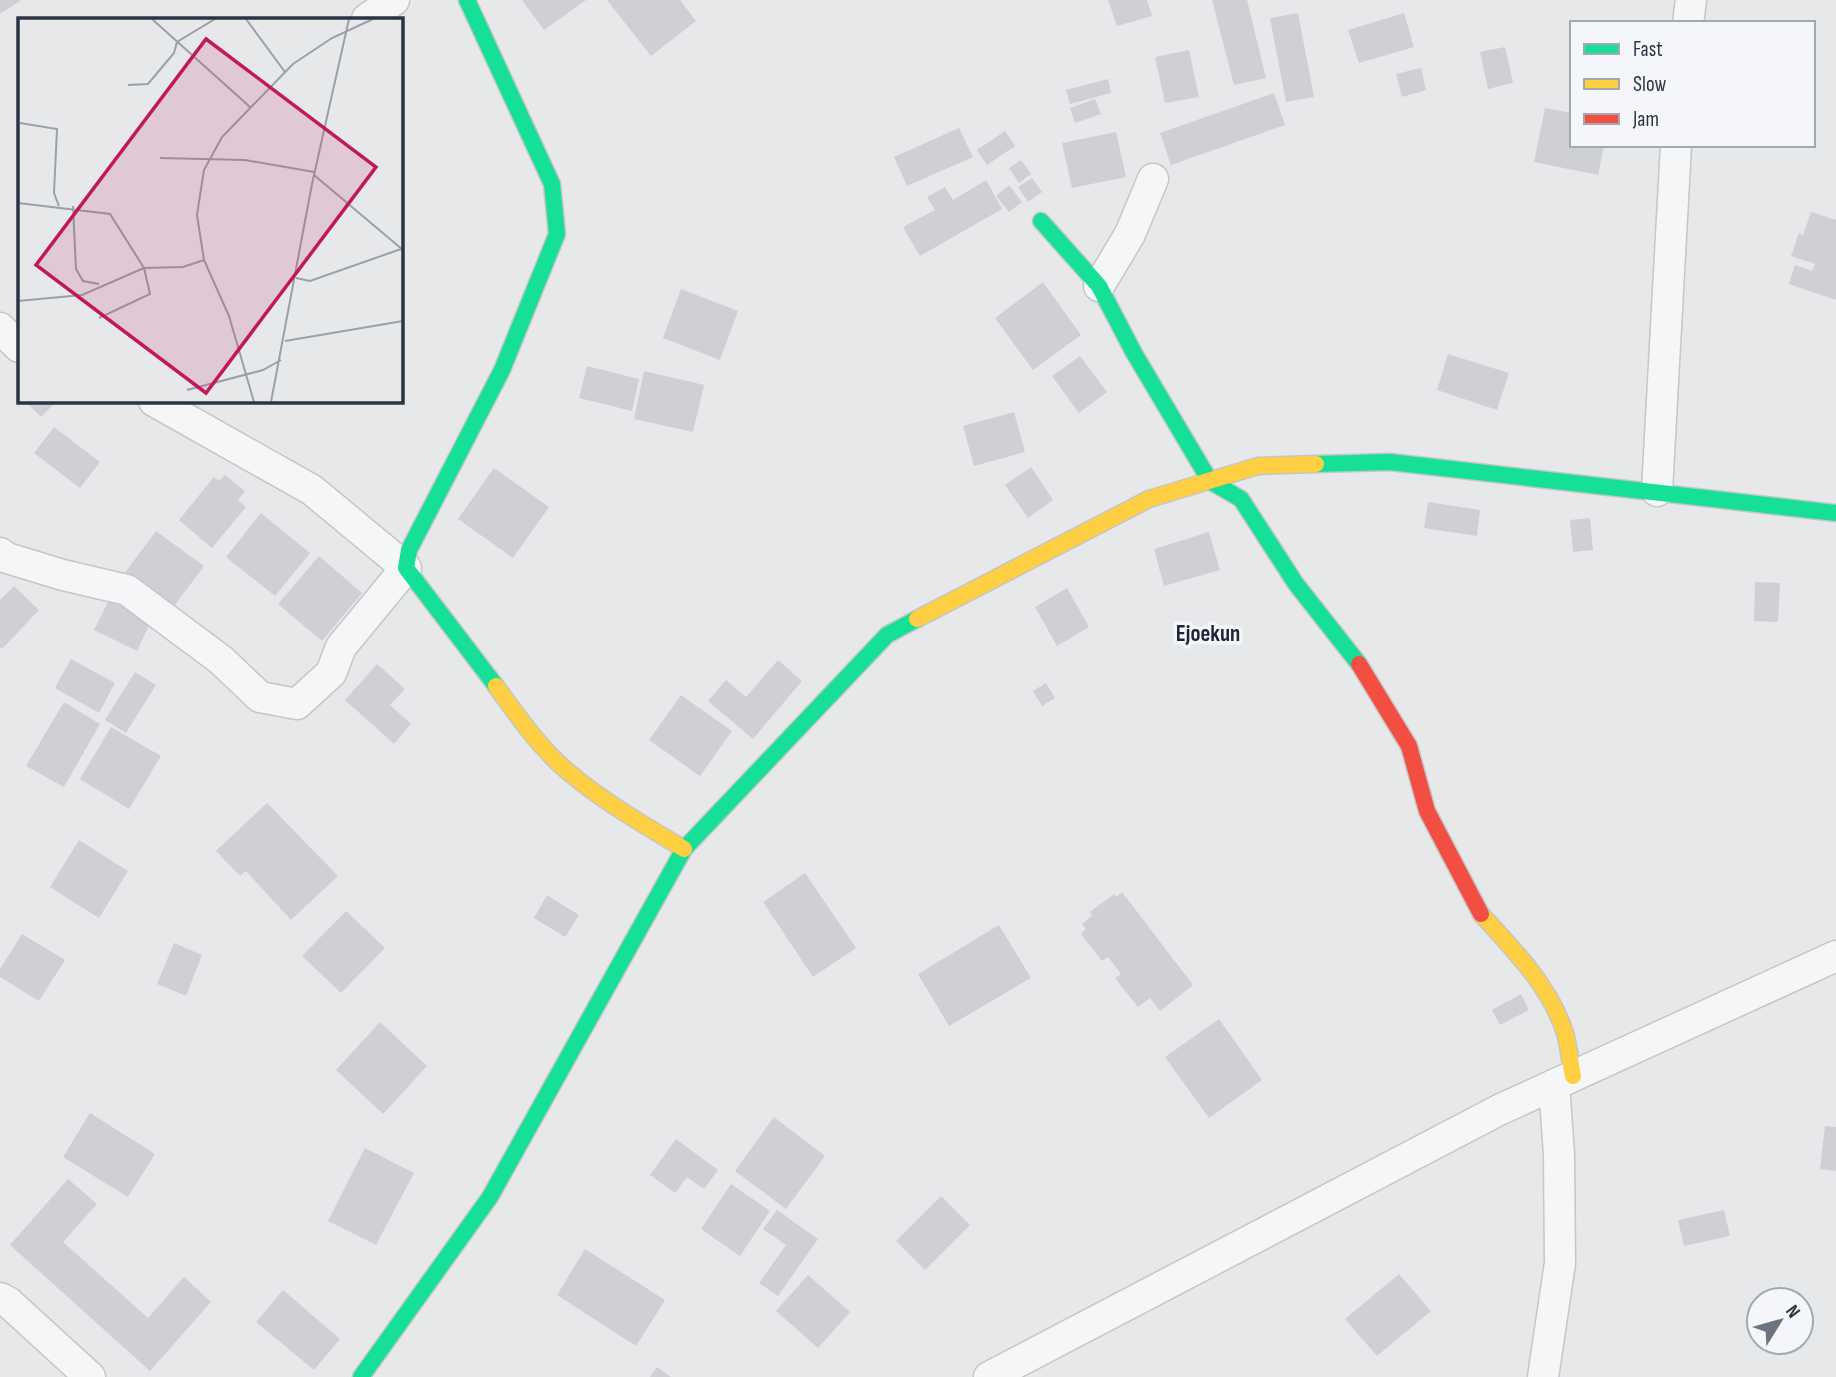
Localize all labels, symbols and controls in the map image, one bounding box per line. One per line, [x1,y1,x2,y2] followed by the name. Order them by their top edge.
[18,18,402,402] inset map
[1570,21,1815,147] legend
[1633,37,1663,62] text: Fast
[1633,72,1667,97] text: Slow
[1632,107,1659,132] text: Jam
[1176,620,1240,648] district label: Ejoekun
[1745,1286,1815,1356] north arrow
[1780,1301,1805,1323] text: N

